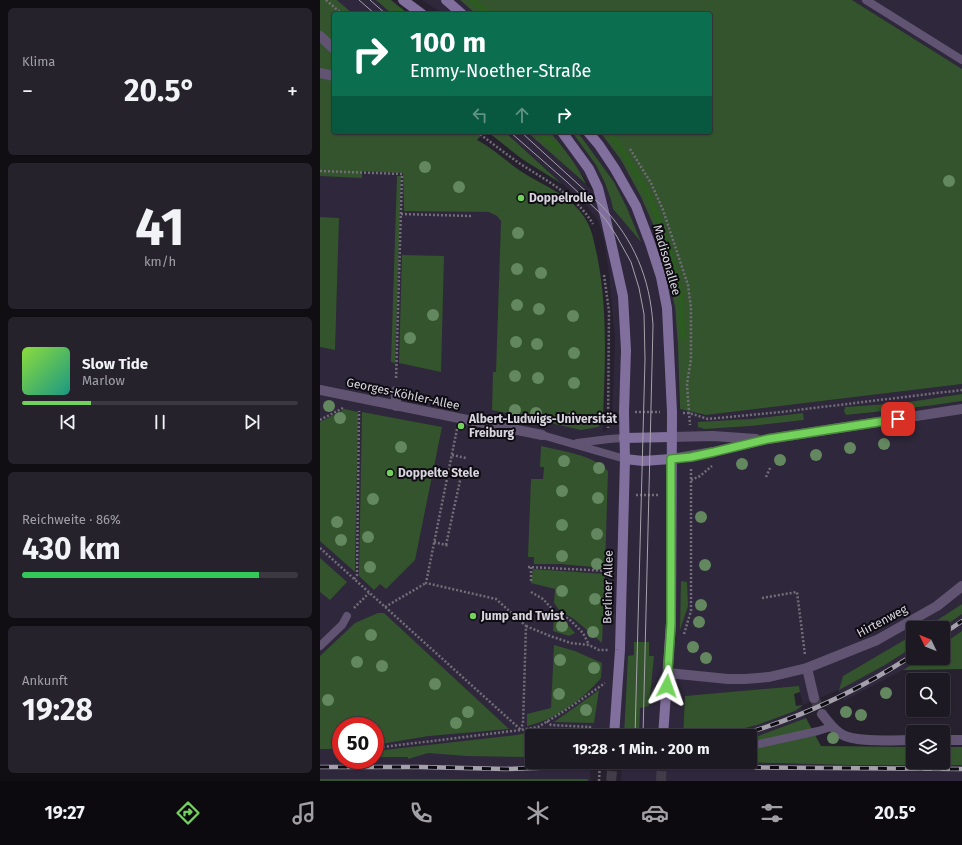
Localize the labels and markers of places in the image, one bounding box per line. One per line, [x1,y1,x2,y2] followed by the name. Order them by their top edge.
[529,191,594,205] place label: Doppelrolle
[516,193,526,203] marker: Doppelrolle
[881,402,915,436] pin
[468,412,617,440] place label: Albert-Ludwigs-Universität Freiburg
[456,421,466,431] marker: Albert-Ludwigs-Universität Freiburg
[398,466,480,480] place label: Doppelte Stele
[385,468,395,478] marker: Doppelte Stele
[480,609,565,623] place label: Jump and Twist
[468,611,478,621] marker: Jump and Twist

